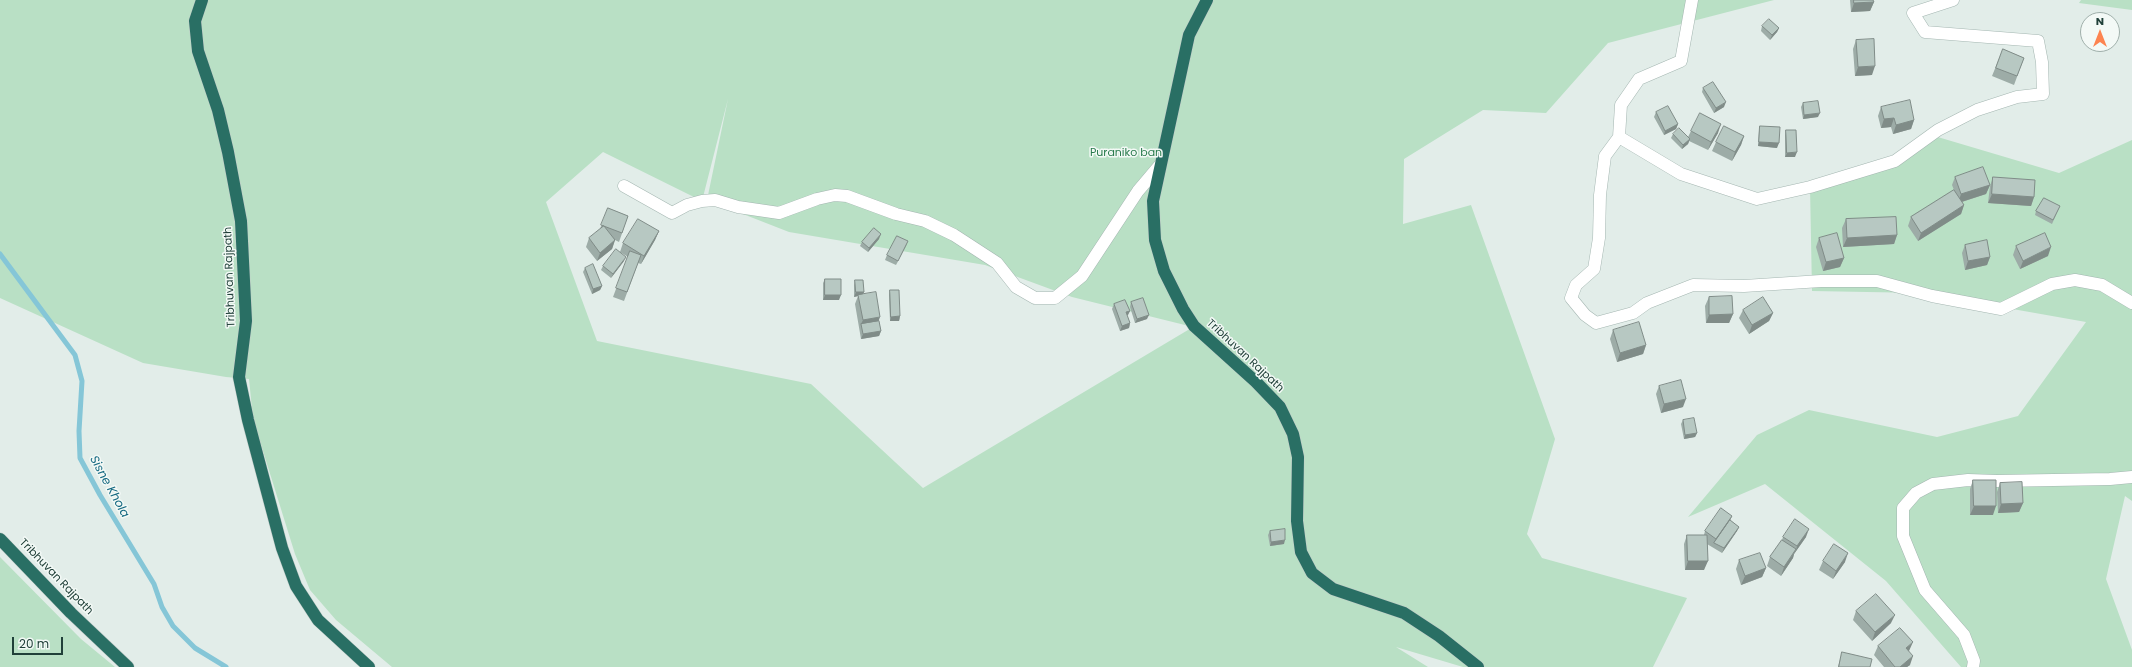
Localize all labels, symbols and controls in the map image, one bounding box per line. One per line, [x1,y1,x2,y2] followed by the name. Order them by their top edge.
[2080,12,2120,52] north arrow
[2096,13,2104,29] text: N
[1090,146,1162,160] park label: Puraniko ban
[222,226,238,328] street label: Tribhuvan Rajpath
[1204,317,1286,395] street label: Tribhuvan Rajpath
[86,454,132,520] water label: Sisne Khola
[16,536,96,618] street label: Tribhuvan Rajpath
[14,629,65,655] scale bar
[19,635,49,652] text: 20 m

